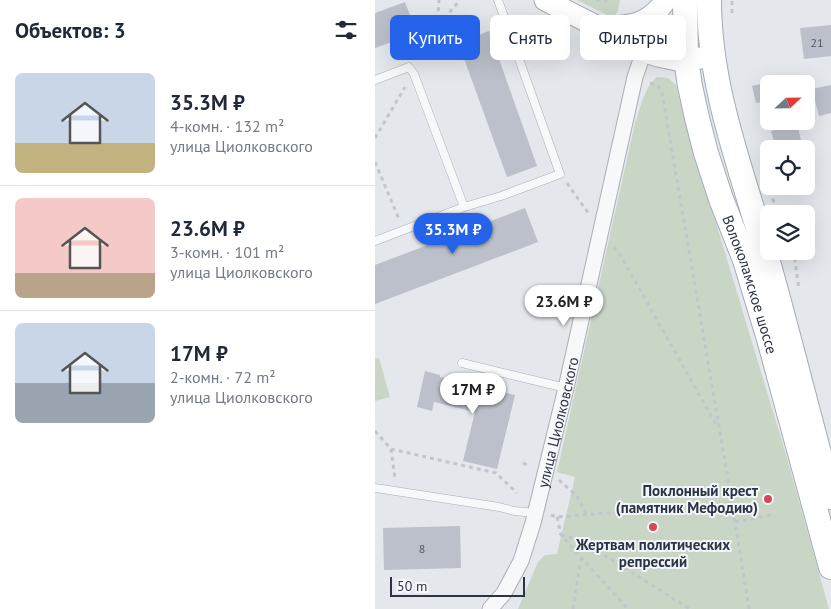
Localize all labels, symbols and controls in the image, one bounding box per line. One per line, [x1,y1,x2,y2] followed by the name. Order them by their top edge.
[390,15,480,60] chip: Купить
[490,15,570,60] chip: Снять
[580,15,686,60] chip: Фильтры
[332,16,360,44] icon: filters
[15,17,126,44] text: Объектов: 3
[810,35,824,50] house number: 21
[760,75,815,130] north arrow
[760,75,815,260] map controls
[170,89,245,116] text: 35.3M ₽
[55,93,115,153] icon: home
[170,116,284,136] text: 4-комн. · 132 m²
[170,136,313,156] text: улица Циолковского
[760,140,815,195] button: locate
[760,205,815,260] button: layers
[407,212,499,255] pin: 35.3M ₽
[719,212,782,356] street label: Волоколамское шоссе
[170,215,245,242] text: 23.6M ₽
[55,218,115,278] icon: home
[424,219,482,239] text: 35.3M ₽
[170,242,284,262] text: 3-комн. · 101 m²
[170,262,313,282] text: улица Циолковского
[518,284,610,327] pin: 23.6M ₽
[535,291,593,311] text: 23.6M ₽
[170,340,228,367] text: 17M ₽
[55,343,115,403] icon: home
[532,355,582,490] street label: улица Циолковского
[170,367,276,387] text: 2-комн. · 72 m²
[438,372,508,415] pin: 17M ₽
[451,379,495,399] text: 17M ₽
[170,387,313,407] text: улица Циолковского
[616,481,759,517] place label: Поклонный крест (памятник Мефодию)
[762,493,774,505] marker: Поклонный крест (памятник Мефодию)
[647,521,659,533] marker: Жертвам политических репрессий
[575,535,730,571] place label: Жертвам политических репрессий
[419,541,425,556] house number: 8
[390,574,525,597] scale bar
[397,577,427,595] text: 50 m

